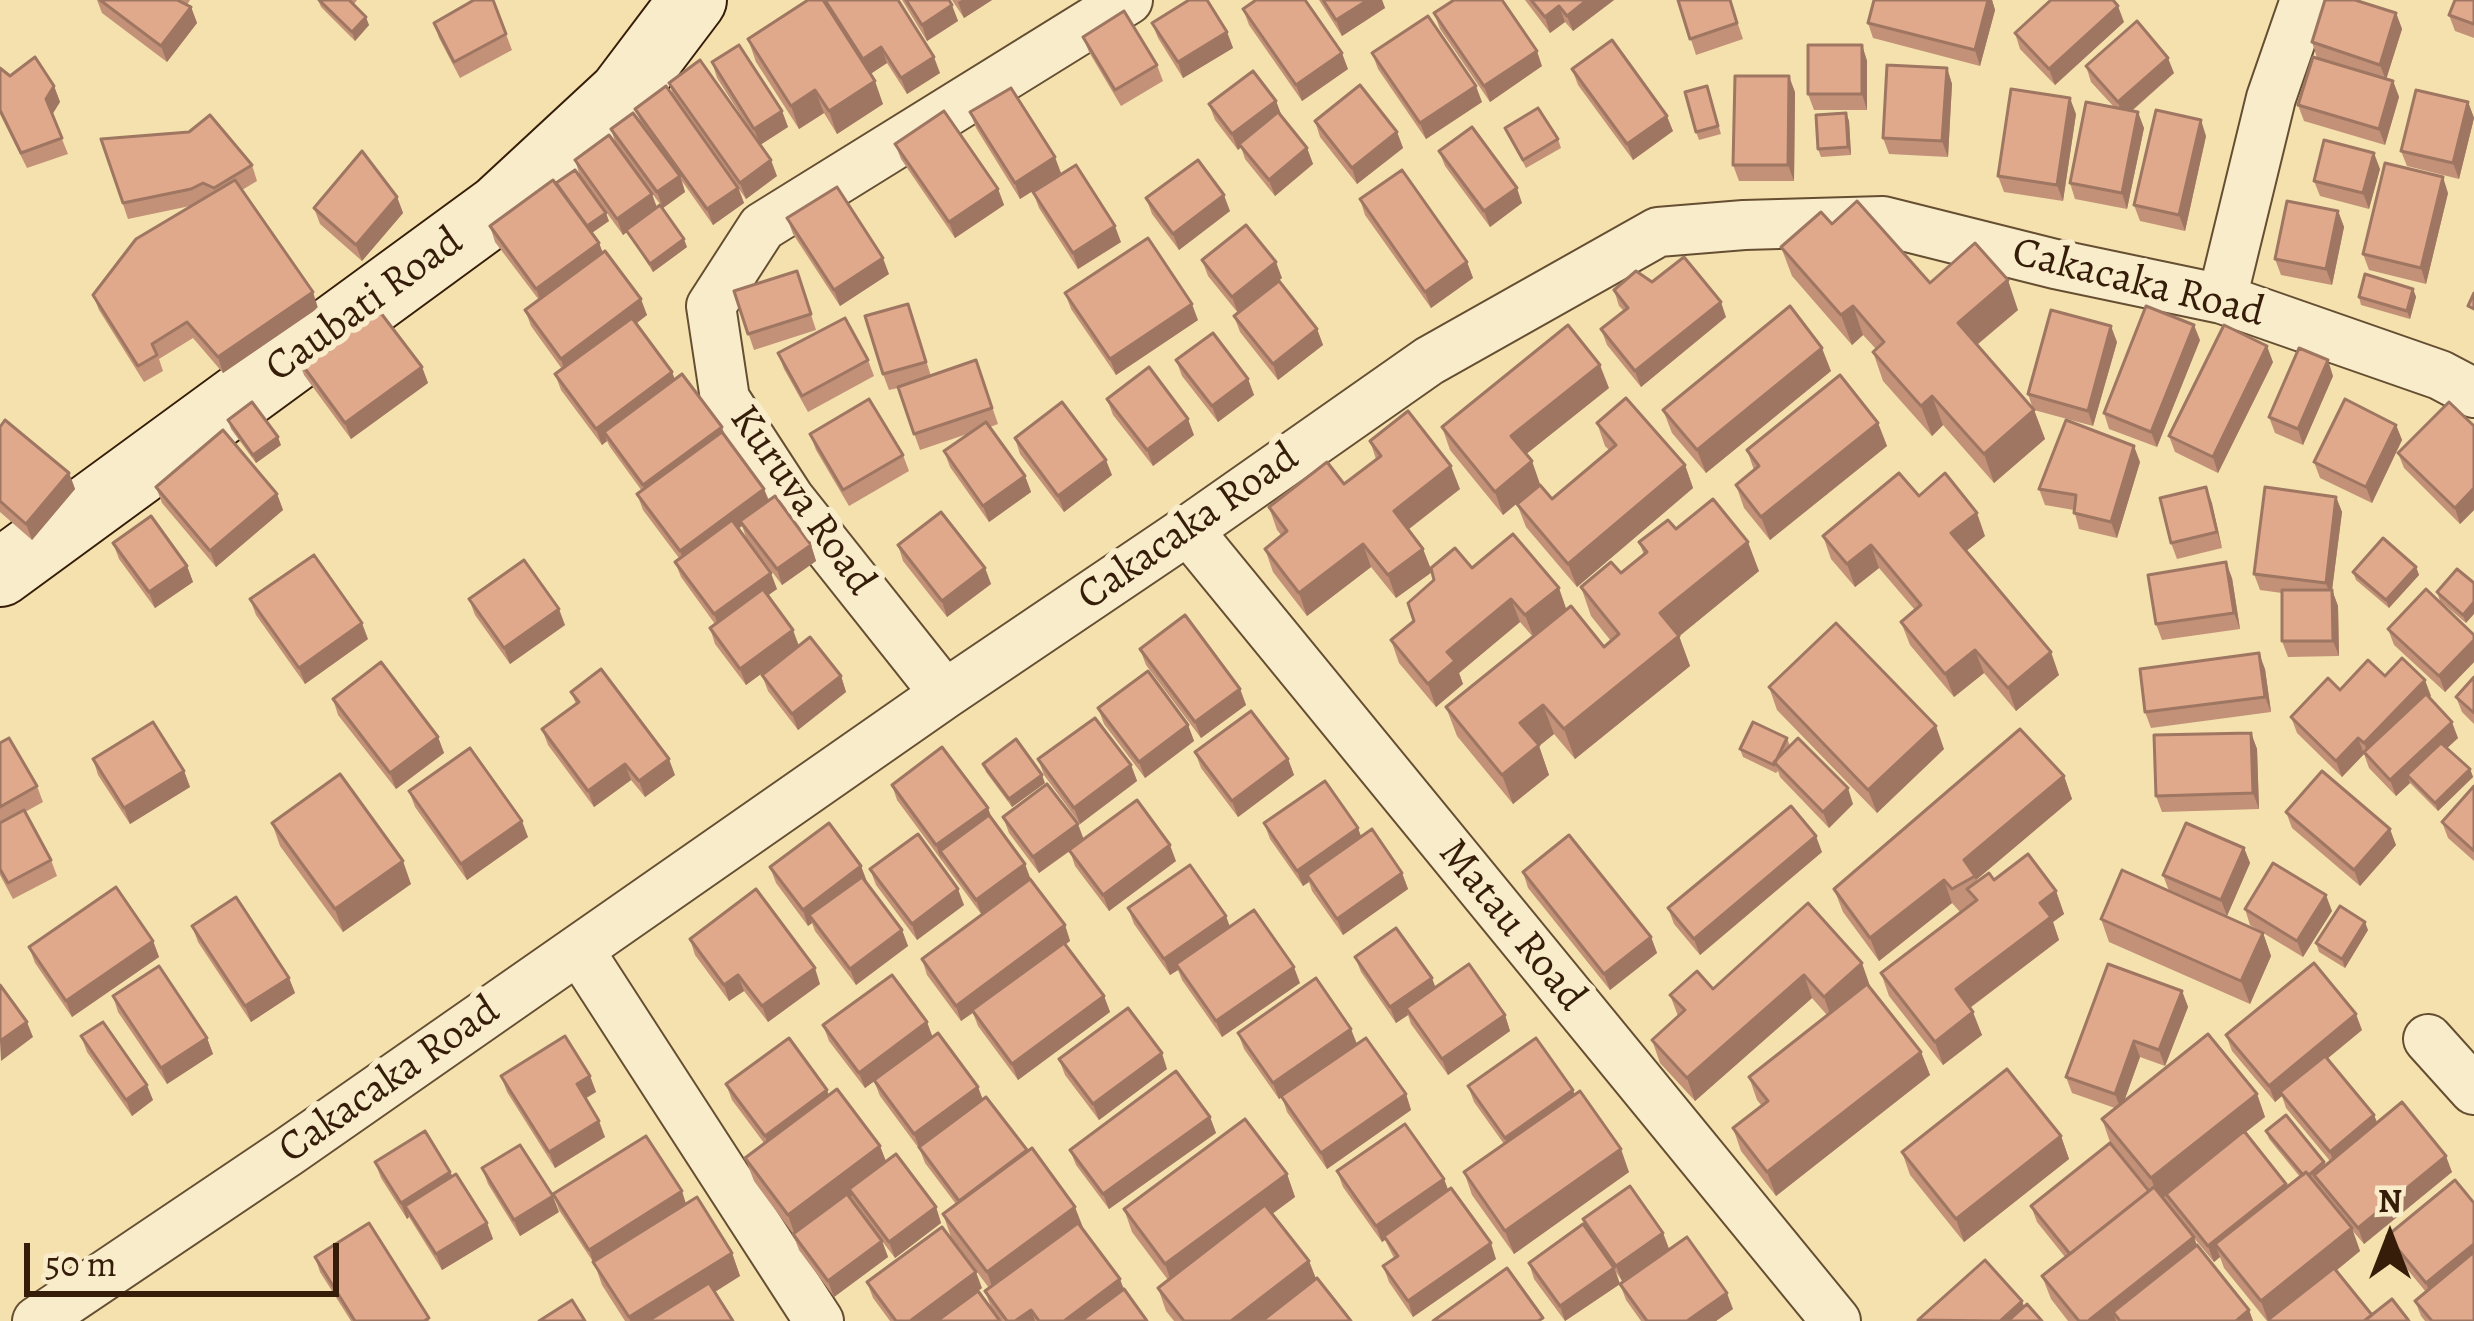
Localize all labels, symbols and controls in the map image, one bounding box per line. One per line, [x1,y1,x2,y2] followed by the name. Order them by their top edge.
[257,218,473,394] street label: Caubati Road
[2007,228,2269,340] street label: Cakacaka Road
[717,396,885,606] street label: Kuruva Road
[1069,433,1309,623] street label: Cakacaka Road
[1426,830,1596,1022] street label: Matau Road
[270,986,510,1176] street label: Cakacaka Road
[2330,1177,2450,1297] north arrow
[2378,1178,2402,1223] text: N
[30,1219,345,1293] scale bar
[45,1239,117,1288] text: 50 m

